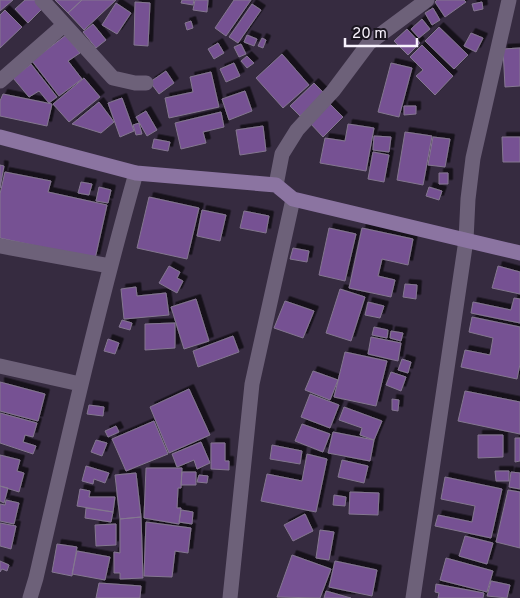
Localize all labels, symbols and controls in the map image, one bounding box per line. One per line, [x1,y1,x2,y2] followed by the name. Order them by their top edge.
[345,15,418,47] scale bar
[352,25,387,44] text: 20 m

